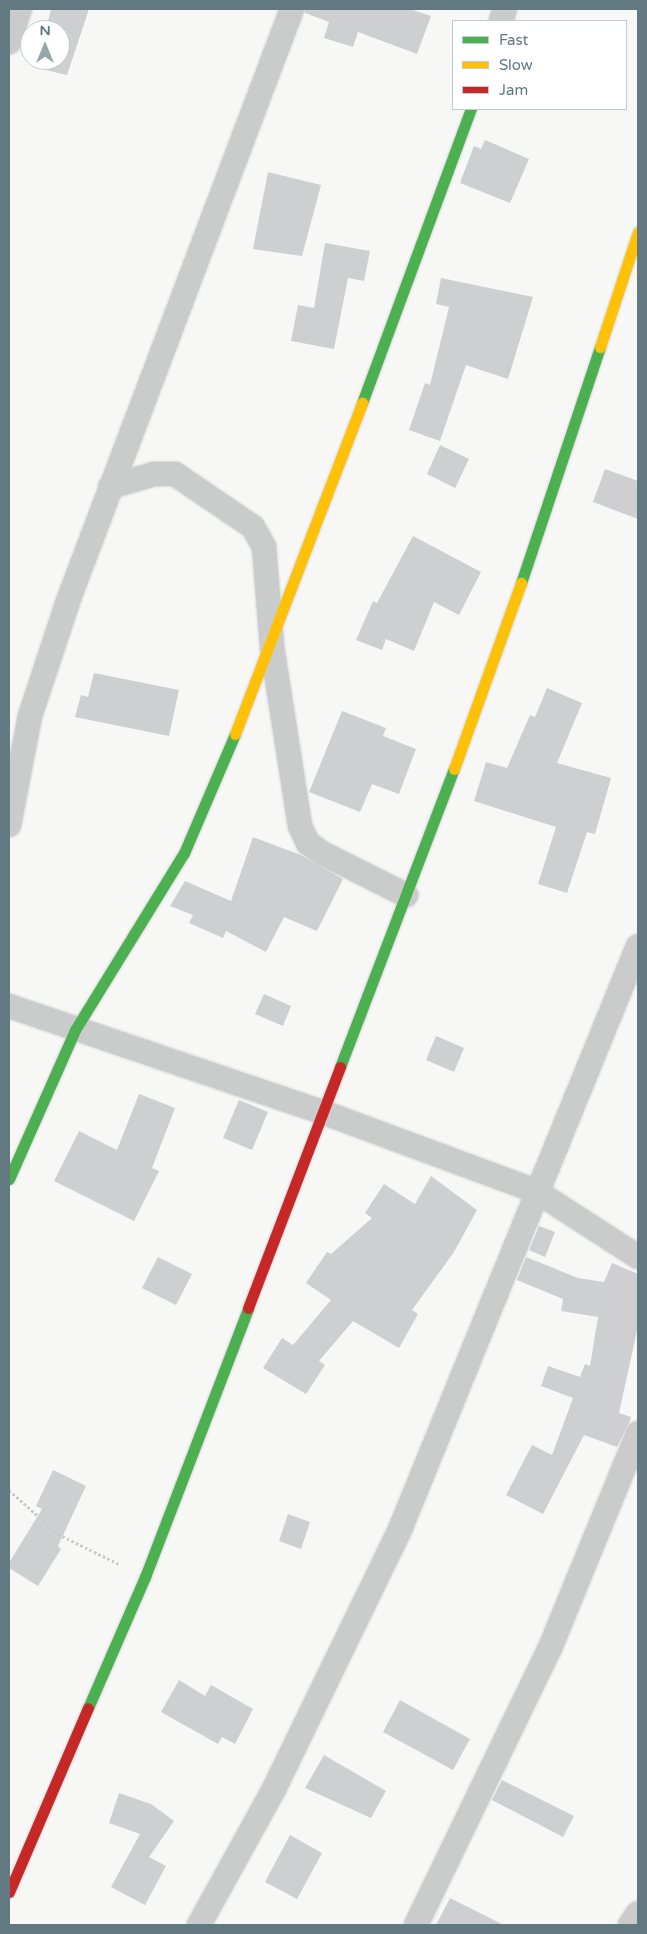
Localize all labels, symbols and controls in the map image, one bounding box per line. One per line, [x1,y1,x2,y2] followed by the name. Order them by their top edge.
[20,20,70,70] north arrow
[452,20,627,110] legend
[39,22,51,39] text: N
[499,31,528,49] text: Fast
[499,56,533,74] text: Slow
[499,81,528,99] text: Jam

